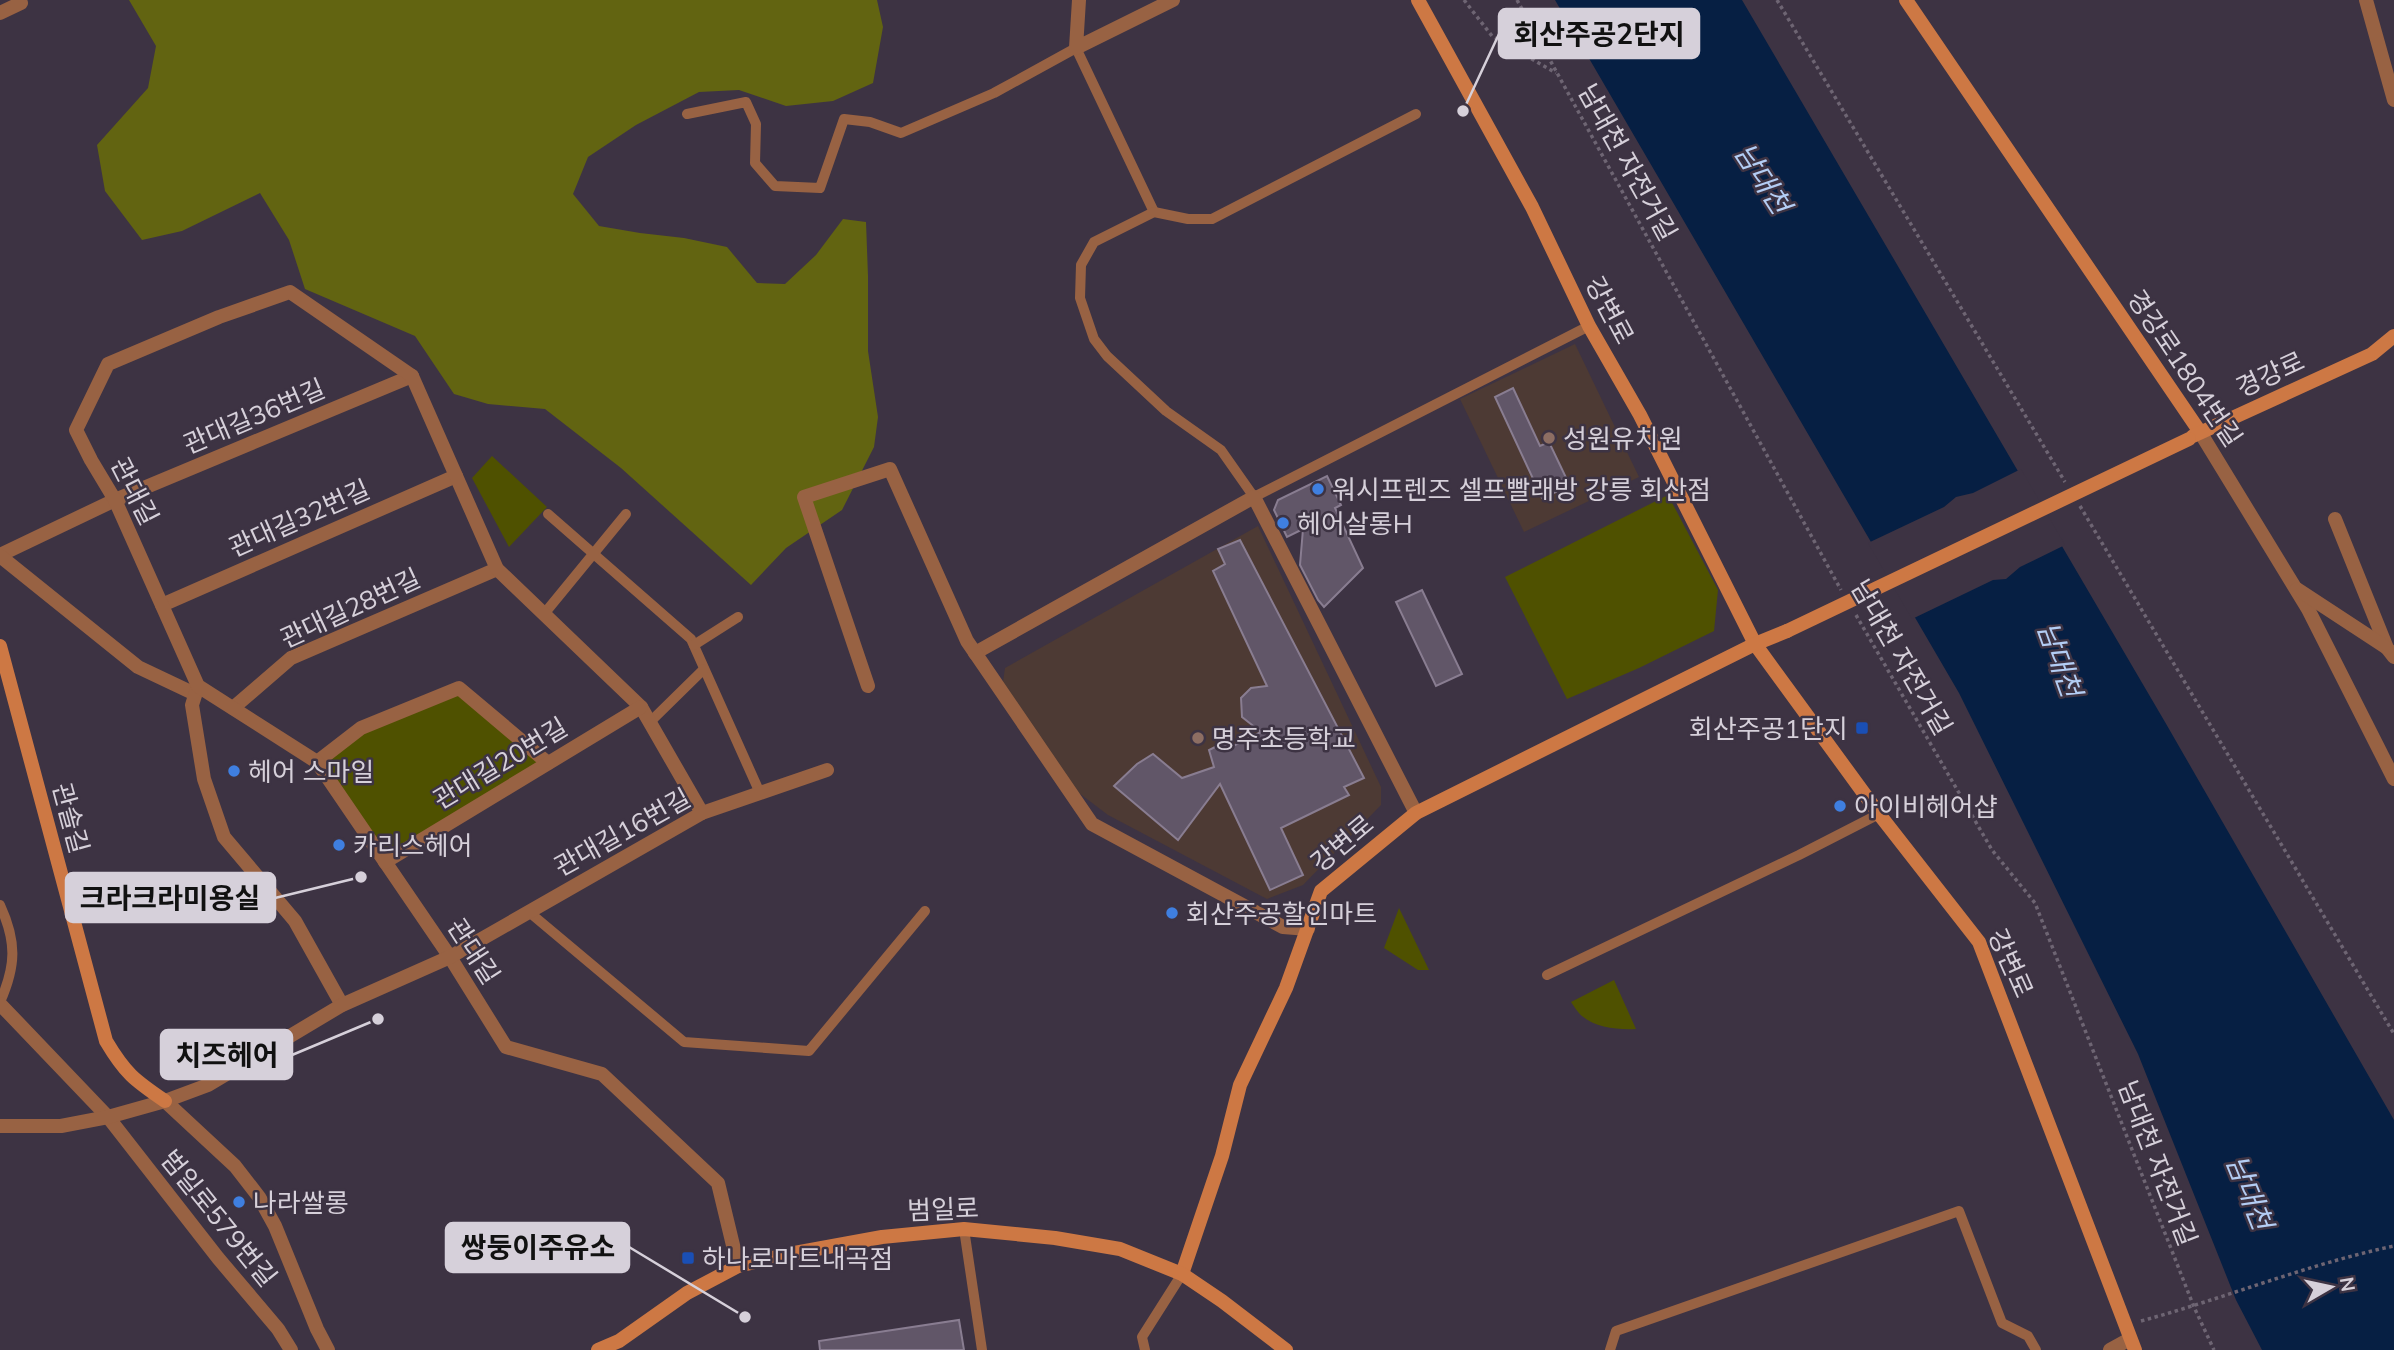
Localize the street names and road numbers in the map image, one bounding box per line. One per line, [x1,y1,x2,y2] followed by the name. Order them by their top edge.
[1571,78,1685,246] street label: 남대천 자전거길
[1579,271,1641,349] street label: 강변로
[2120,283,2250,453] street label: 경강로1804번길
[2231,344,2309,404] street label: 경강로
[178,371,330,461] street label: 관대길36번길
[104,452,166,530] street label: 관대길
[223,472,375,564] street label: 관대길32번길
[275,561,425,655] street label: 관대길28번길
[1844,573,1960,741] street label: 남대천 자전거길
[427,710,573,816] street label: 관대길20번길
[46,779,96,857] street label: 관솔길
[548,781,696,883] street label: 관대길16번길
[1304,807,1380,879] street label: 강변로
[441,912,507,990] street label: 관대길
[1981,924,2041,1002] street label: 강변로
[2111,1076,2205,1250] street label: 남대천 자전거길
[154,1143,284,1293] street label: 범일로579번길
[907,1191,979,1227] street label: 범일로

